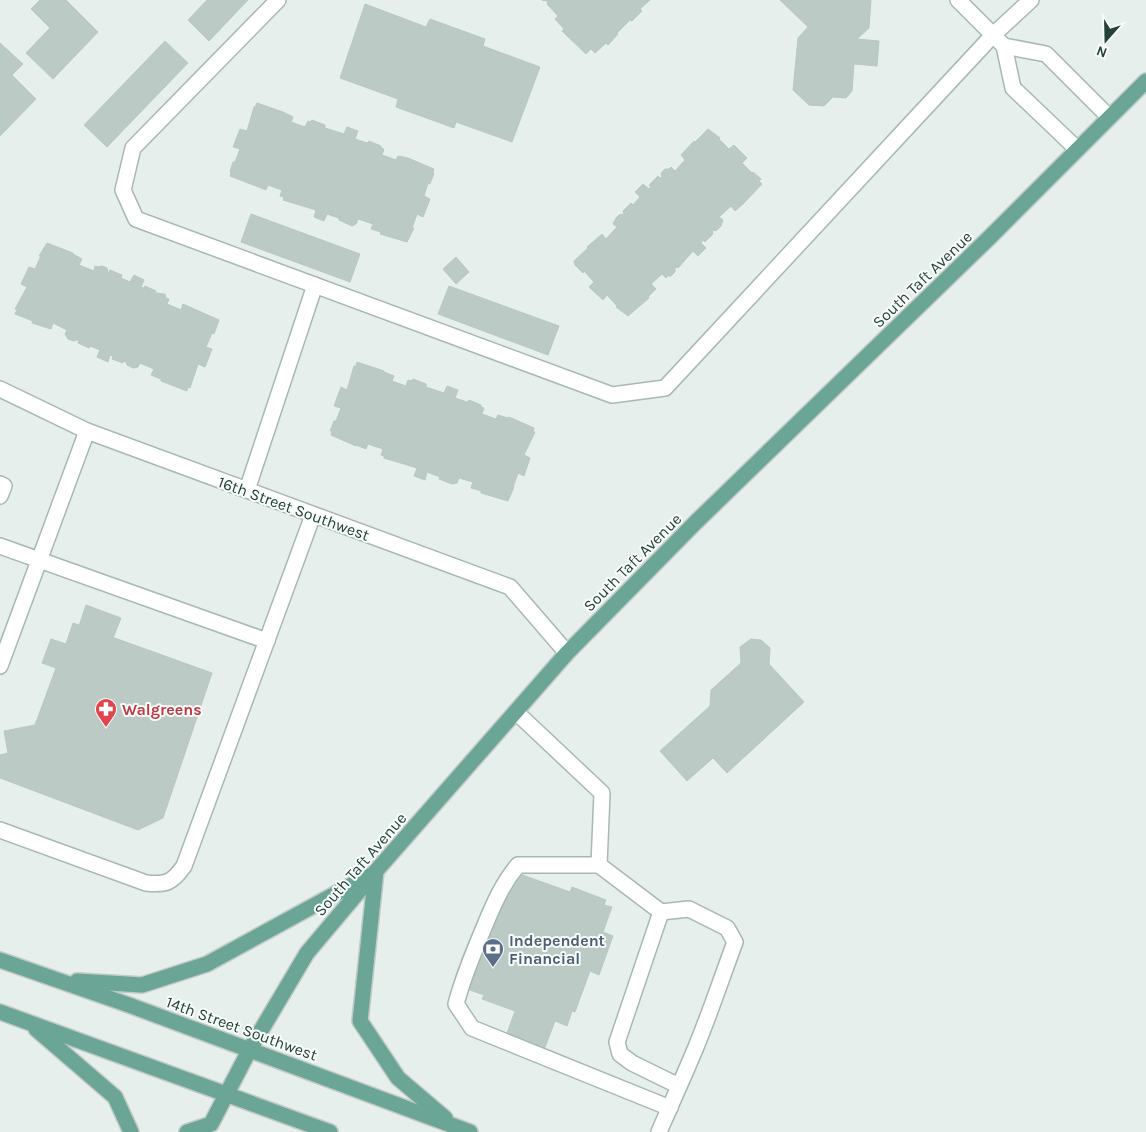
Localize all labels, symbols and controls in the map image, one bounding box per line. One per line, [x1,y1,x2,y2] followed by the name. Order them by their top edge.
[1081,15,1131,65] north arrow
[1094,42,1109,61] text: N
[869,227,976,332] street label: South Taft Avenue
[216,472,372,545] street label: 16th Street Southwest
[579,509,685,615] street label: South Taft Avenue
[94,697,118,728] pharmacy icon: Walgreens
[122,700,202,719] place label: Walgreens
[310,809,411,920] street label: South Taft Avenue
[509,931,605,968] place label: Independent Financial
[481,937,505,968] bank icon: Independent Financial
[164,992,320,1065] street label: 14th Street Southwest

